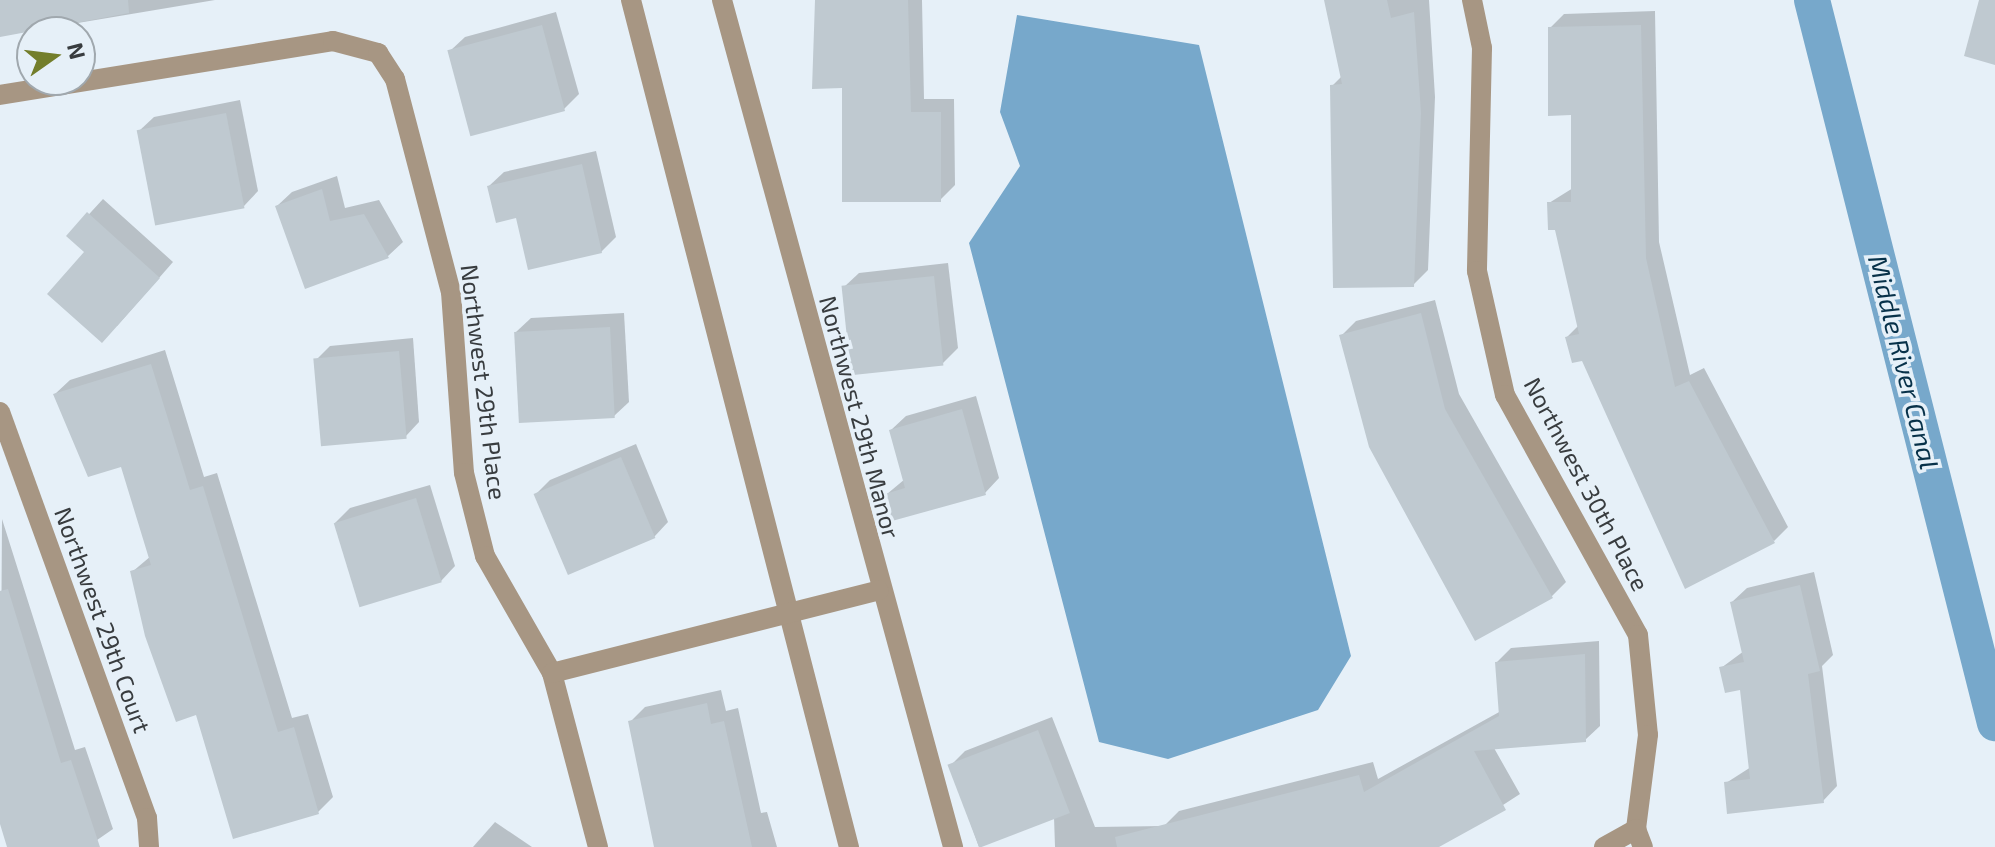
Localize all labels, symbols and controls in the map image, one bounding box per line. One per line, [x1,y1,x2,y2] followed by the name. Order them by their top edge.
[16,16,96,96] north arrow
[63,40,92,62] text: N
[1862,252,1946,472] water label: Middle River Canal
[455,263,513,501] street label: Northwest 29th Place
[814,293,906,541] street label: Northwest 29th Manor
[1518,372,1656,596] street label: Northwest 30th Place
[49,503,157,737] street label: Northwest 29th Court

